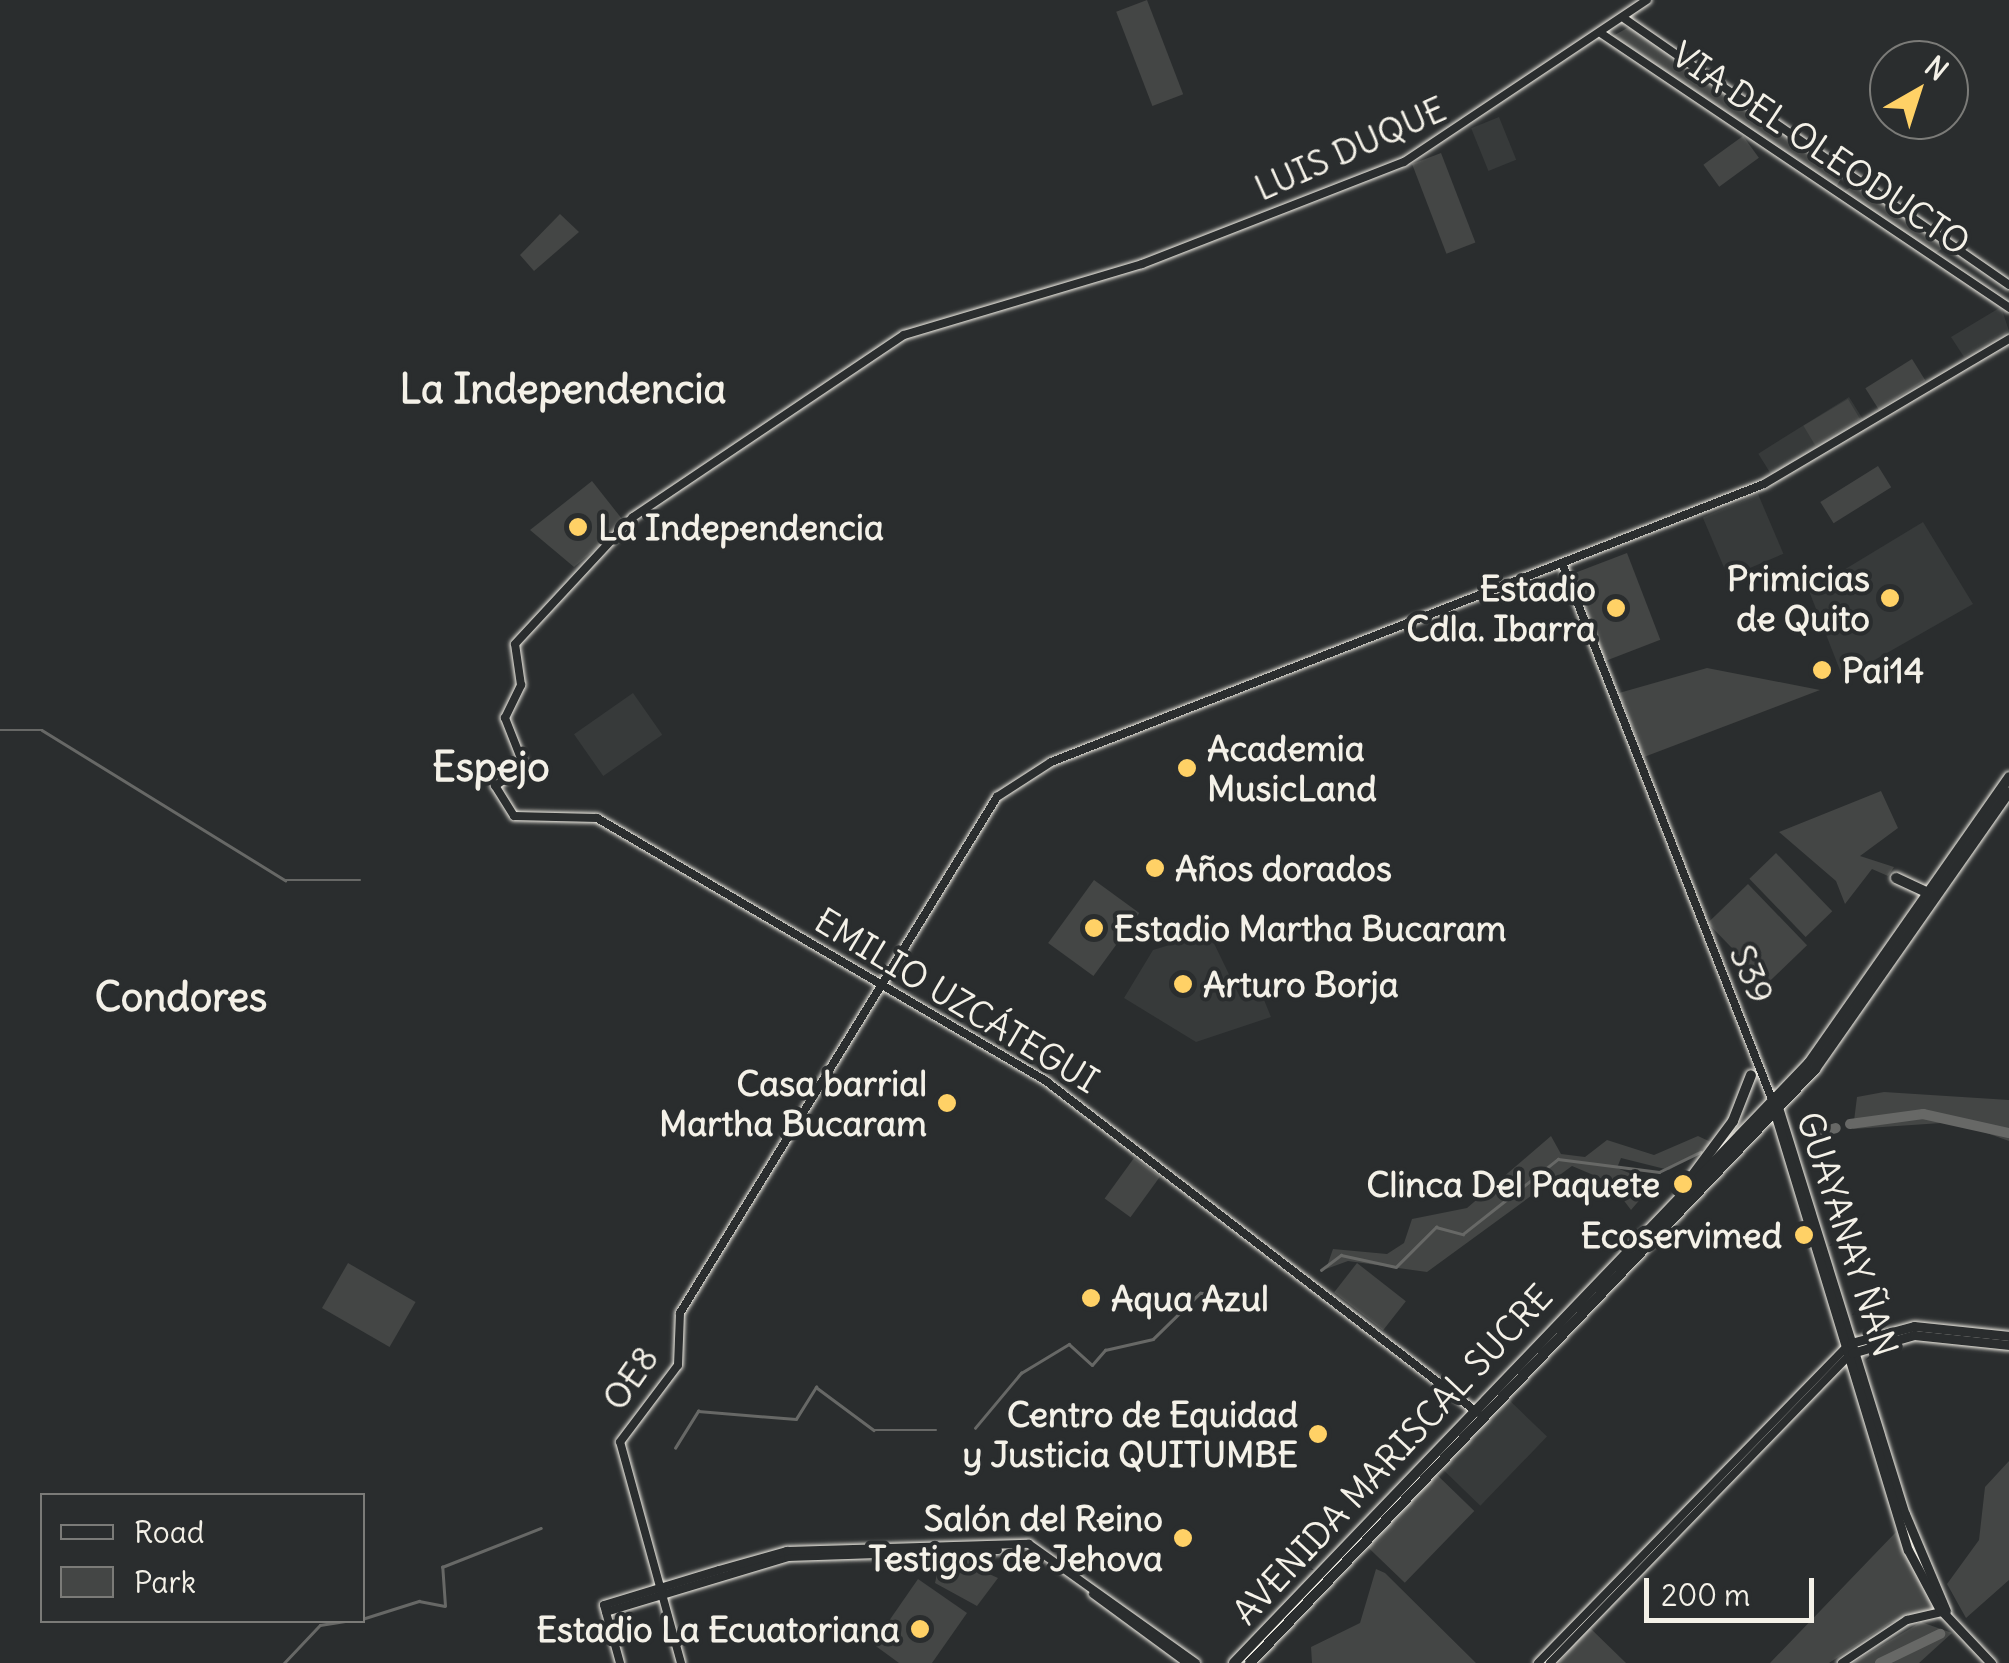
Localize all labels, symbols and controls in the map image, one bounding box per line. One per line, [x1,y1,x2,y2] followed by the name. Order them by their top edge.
[1664,33,1978,263] street label: VIA DEL OLEODUCTO
[1869,40,1969,140] north arrow
[1918,48,1955,88] text: N
[1248,87,1452,209] street label: LUIS DUQUE
[400,365,726,413] district label: La Independencia
[598,506,884,548] place label: La Independencia
[567,516,589,538] marker: La Independencia
[1727,557,1870,639] place label: Primicias de Quito
[1407,567,1596,649] place label: Estadio Cdla. Ibarra
[1879,587,1901,609] marker: Primicias de Quito
[1605,597,1627,619] marker: Estadio Cdla. Ibarra
[1842,649,1924,691] place label: Pai14
[1811,659,1833,681] marker: Pai14
[1207,727,1377,809] place label: Academia MusicLand
[432,743,550,791] district label: Espejo
[1176,757,1198,779] marker: Academia MusicLand
[1175,847,1392,889] place label: Años dorados
[1144,857,1166,879] marker: Años dorados
[808,899,1106,1101] street label: EMILIO UZCÁTEGUI
[1114,907,1507,949] place label: Estadio Martha Bucaram
[1083,917,1105,939] marker: Estadio Martha Bucaram
[1721,938,1783,1010] street label: S39
[1203,963,1399,1005] place label: Arturo Borja
[95,973,267,1021] district label: Condores
[1172,973,1194,995] marker: Arturo Borja
[659,1062,927,1144] place label: Casa barrial Martha Bucaram
[936,1092,958,1114] marker: Casa barrial Martha Bucaram
[1789,1107,1907,1361] street label: GUAYANAY ÑAN
[1367,1163,1660,1205] place label: Clinca Del Paquete
[1670,1171,1696,1197] marker: Clinca Del Paquete
[1581,1214,1782,1256] place label: Ecoservimed
[1791,1222,1817,1248] marker: Ecoservimed
[1224,1276,1560,1632] street label: AVENIDA MARISCAL SUCRE
[1111,1277,1269,1319] place label: Aqua Azul
[1080,1287,1102,1309] marker: Aqua Azul
[593,1338,667,1418] street label: OE8
[962,1393,1298,1475] place label: Centro de Equidad y Justicia QUITUMBE
[1307,1423,1329,1445] marker: Centro de Equidad y Justicia QUITUMBE
[40,1493,365,1623] legend
[868,1497,1163,1579] place label: Salón del Reino Testigos de Jehova
[134,1513,204,1551] text: Road
[1172,1527,1194,1549] marker: Salón del Reino Testigos de Jehova
[1649,1558,1819,1620] scale bar
[134,1563,196,1601] text: Park
[1661,1576,1750,1614] text: 200 m
[536,1608,900,1650] place label: Estadio La Ecuatoriana
[909,1618,931,1640] marker: Estadio La Ecuatoriana

